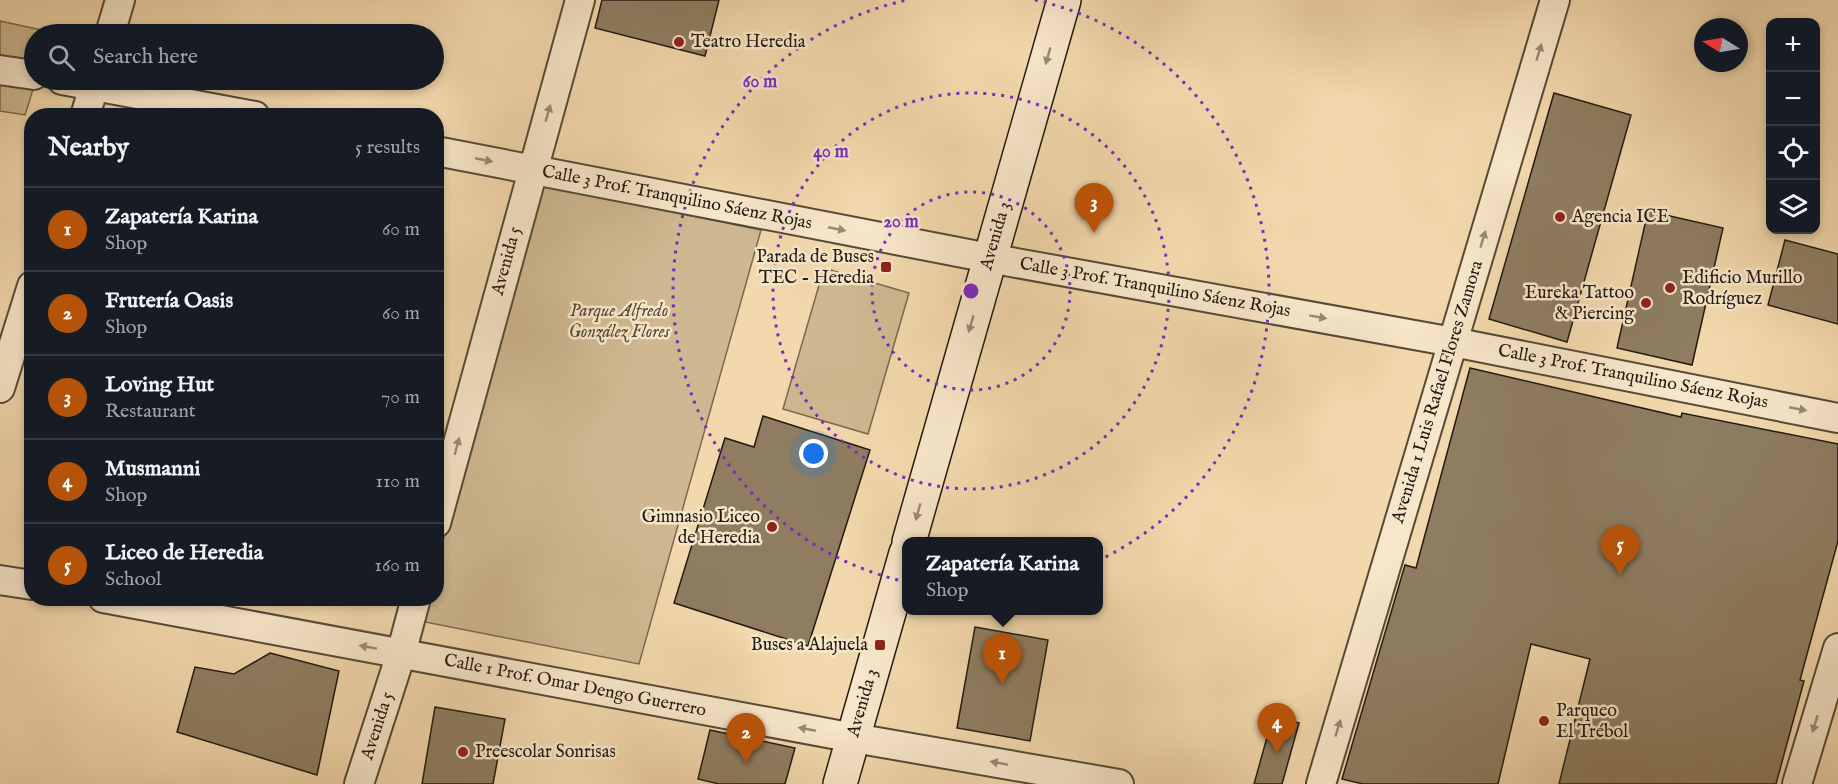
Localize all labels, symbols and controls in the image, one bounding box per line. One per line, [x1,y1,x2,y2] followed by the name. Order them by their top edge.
[1694,18,1748,72] north arrow
[1766,18,1820,234] map controls
[1766,18,1820,72] button: +
[24,24,444,90] search box
[691,31,806,54] place label: Teatro Heredia
[672,35,686,49] marker: Teatro Heredia
[45,41,78,74] icon: search
[93,43,198,71] text: Search here
[1535,43,1544,61] one-way arrow
[1043,47,1052,65] one-way arrow
[743,71,777,94] text: 60 m
[1766,72,1820,126] button: −
[544,104,553,122] one-way arrow
[1766,126,1820,180] button: locate
[48,131,129,164] text: Nearby
[355,135,420,160] text: 5 results
[813,141,849,164] text: 40 m
[475,156,494,165] one-way arrow
[540,161,814,235] street label: Calle 3 Prof. Tranquilino Sáenz Rojas
[1766,180,1820,234] button: layers
[1074,184,1114,233] pin: 3
[975,199,1017,274] street label: Avenida 3
[105,203,258,231] text: Zapatería Karina
[1571,206,1669,229] place label: Agencia ICE
[1553,210,1567,224] marker: Agencia ICE
[883,211,919,234] text: 20 m
[64,217,71,242] text: 1
[382,217,420,242] text: 60 m
[487,224,527,299] street label: Avenida 5
[828,225,847,234] one-way arrow
[1479,230,1488,248] one-way arrow
[105,231,147,256] text: Shop
[756,246,874,290] place label: Parada de Buses TEC - Heredia
[1018,253,1292,323] street label: Calle 3 Prof. Tranquilino Sáenz Rojas
[1387,258,1489,527] street label: Avenida 1 Luis Rafael Flores Zamora
[879,260,893,274] marker: Parada de Buses TEC - Heredia
[1682,267,1803,311] place label: Edificio Murillo Rodríguez
[961,281,981,301] centre of rings
[1663,281,1677,295] marker: Edificio Murillo Rodríguez
[1525,282,1634,326] place label: Eureka Tattoo & Piercing
[105,287,233,315] text: Frutería Oasis
[1639,296,1653,310] marker: Eureka Tattoo & Piercing
[568,300,670,344] park label: Parque Alfredo González Flores
[63,301,72,326] text: 2
[382,301,420,326] text: 60 m
[1308,313,1327,322] one-way arrow
[105,315,147,340] text: Shop
[966,315,975,333] one-way arrow
[1496,340,1770,414] street label: Calle 3 Prof. Tranquilino Sáenz Rojas
[105,371,214,399] text: Loving Hut
[64,385,71,410] text: 3
[381,385,420,410] text: 70 m
[105,399,196,424] text: Restaurant
[1789,405,1808,414] one-way arrow
[453,437,463,456] one-way arrow
[799,439,828,468] your location
[105,455,200,483] text: Musmanni
[63,469,72,494] text: 4
[376,469,420,494] text: 110 m
[105,483,147,508] text: Shop
[913,503,922,521] one-way arrow
[642,506,760,550] place label: Gimnasio Liceo de Heredia
[765,520,779,534] marker: Gimnasio Liceo de Heredia
[1600,526,1640,575] pin: 5
[902,537,1103,615] popup
[105,539,263,567] text: Liceo de Heredia
[926,550,1079,578] text: Zapatería Karina
[64,553,71,578] text: 5
[374,553,420,578] text: 160 m
[105,567,161,592] text: School
[926,578,969,603] text: Shop
[751,634,868,657] place label: Buses a Alajuela
[982,634,1022,684] pin: 1
[873,638,887,652] marker: Buses a Alajuela
[358,643,377,652] one-way arrow
[442,649,708,723] street label: Calle 1 Prof. Omar Dengo Guerrero
[842,666,884,741] street label: Avenida 3
[356,689,400,764] street label: Avenida 5
[1556,700,1628,744] place label: Parqueo El Trébol
[1258,704,1296,753] pin: 4
[726,714,766,763] pin: 2
[1537,714,1551,728] marker: Parqueo El Trébol
[1810,715,1819,733] one-way arrow
[1334,719,1343,737] one-way arrow
[797,724,816,733] one-way arrow
[475,741,616,764] place label: Preescolar Sonrisas
[456,745,470,759] marker: Preescolar Sonrisas
[989,759,1008,768] one-way arrow

